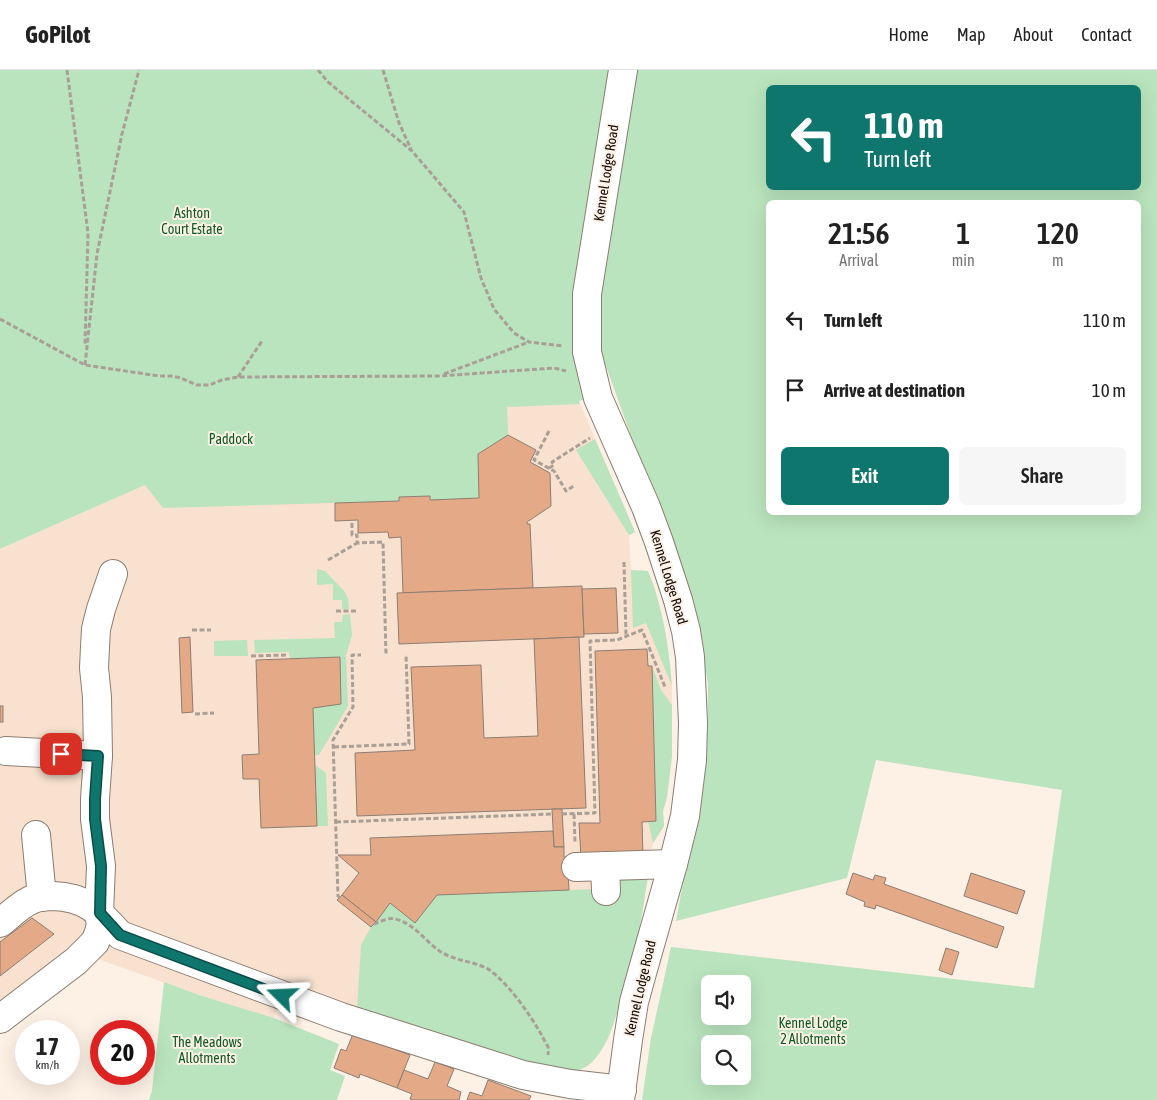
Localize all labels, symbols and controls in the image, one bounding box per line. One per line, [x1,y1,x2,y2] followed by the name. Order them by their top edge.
[25,21,90,48] text: GoPilot
[889,24,929,45] text: Home
[957,24,986,45] text: Map
[1014,24,1053,45] text: About
[1081,24,1132,45] text: Contact
[781,105,846,170] icon: left
[864,105,943,145] text: 110 m
[590,123,622,223] street label: Kennel Lodge Road
[864,146,931,172] text: Turn left
[161,205,223,237] park label: Ashton Court Estate
[828,216,890,250] text: 21:56
[956,216,970,250] text: 1
[1037,216,1079,250] text: 120
[839,251,878,269] text: Arrival
[952,251,975,269] text: min
[1052,251,1064,269] text: m
[781,306,809,334] icon: left
[824,309,882,331] text: Turn left
[1083,309,1126,331] text: 110 m
[781,376,809,404] icon: arrive
[824,379,965,401] text: Arrive at destination
[1092,379,1126,401] text: 10 m
[209,431,253,447] park label: Paddock
[781,447,949,505] button: Exit
[959,447,1126,505] button: Share
[647,528,691,626] street label: Kennel Lodge Road
[40,733,82,775] pin
[47,740,75,768] icon: arrive
[621,939,659,1037] street label: Kennel Lodge Road
[255,969,307,1021] position arrow
[701,975,751,1085] map controls
[701,975,751,1025] button: sound
[778,1015,848,1047] park label: Kennel Lodge 2 Allotments
[90,1020,155,1085] speed limit sign: 20
[36,1032,59,1060] text: 17
[172,1034,242,1066] park label: The Meadows Allotments
[701,1035,751,1085] button: search
[36,1058,59,1072] text: km/h

